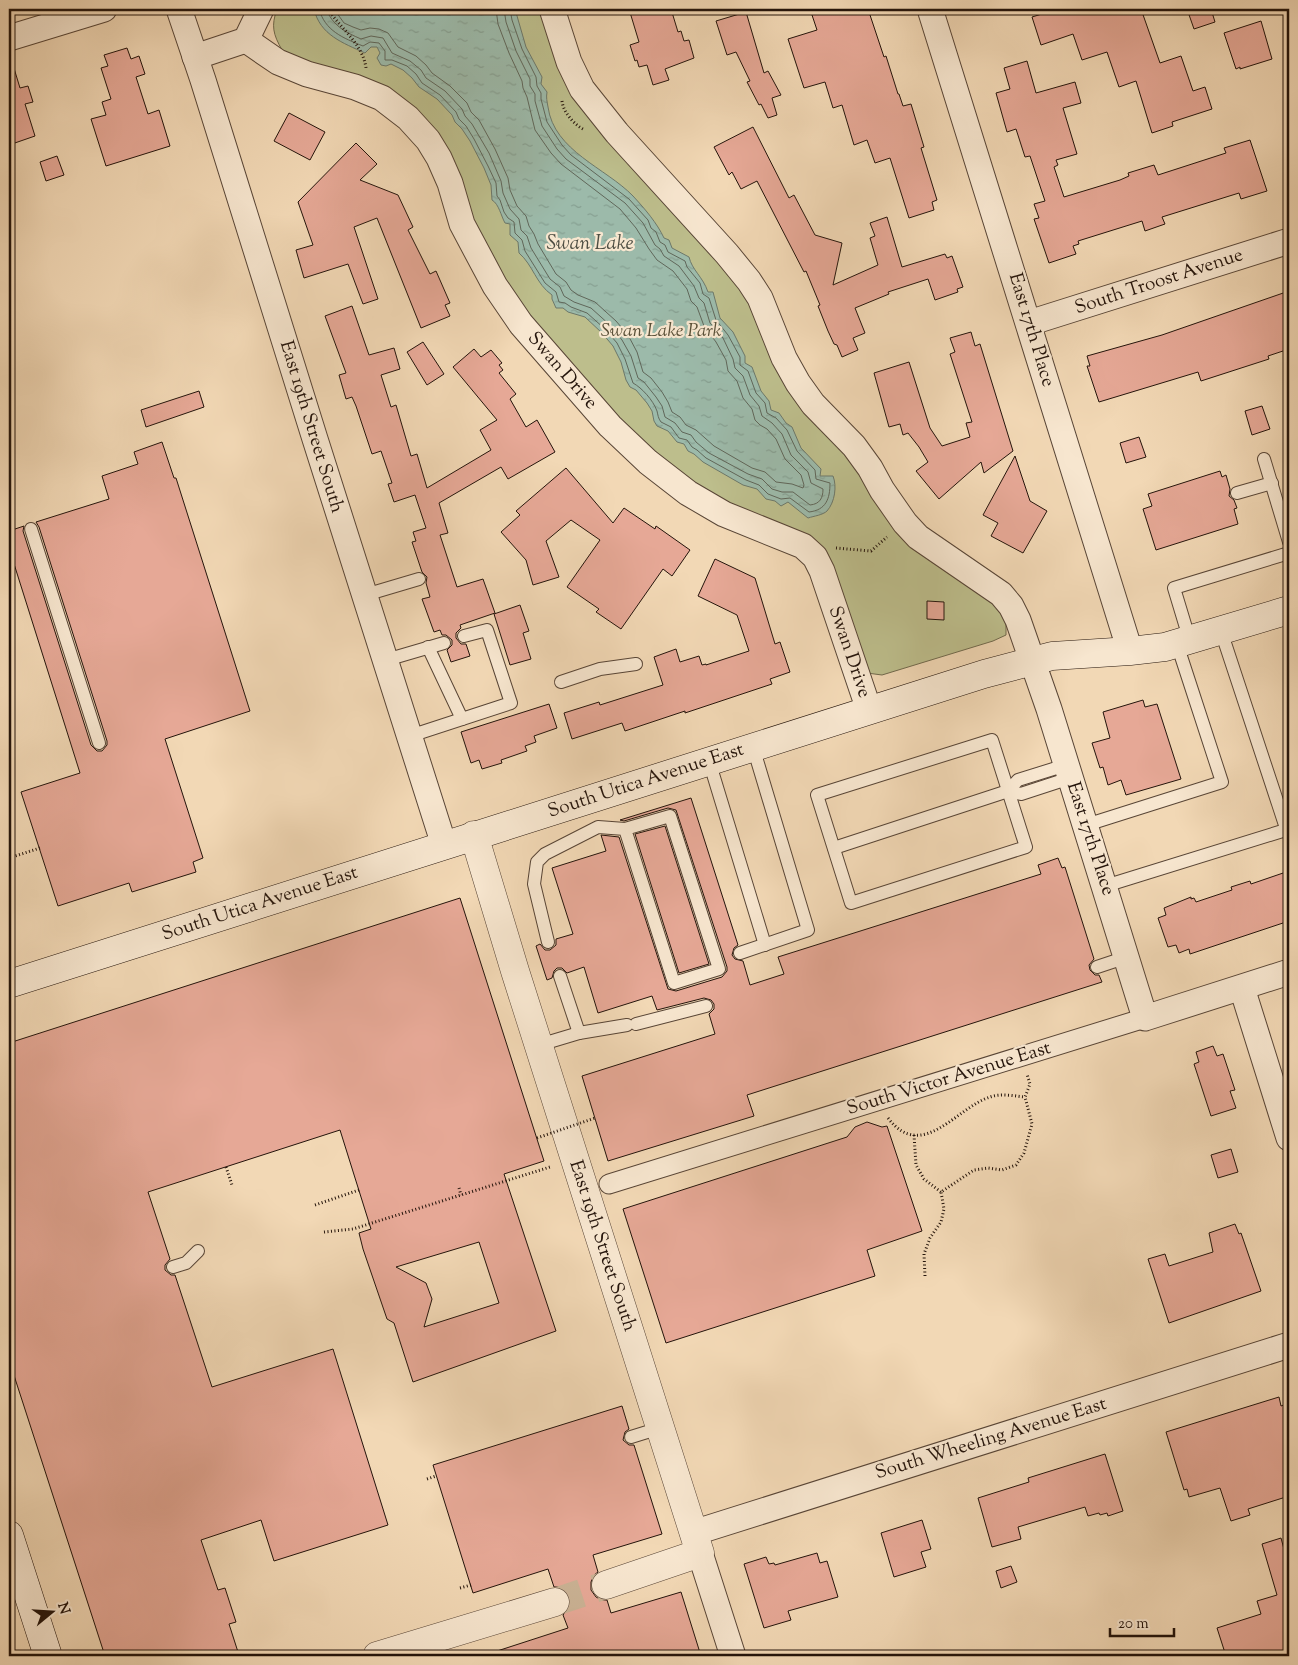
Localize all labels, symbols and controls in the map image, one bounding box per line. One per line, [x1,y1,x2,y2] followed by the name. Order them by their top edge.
[546,230,634,259] water label: Swan Lake
[1071,242,1247,322] street label: South Troost Avenue
[1001,270,1061,390] street label: East 17th Place
[601,318,722,345] park label: Swan Lake Park
[521,326,604,416] street label: Swan Drive
[272,338,350,516] street label: East 19th Street South
[821,603,877,702] street label: Swan Drive
[544,736,748,825] street label: South Utica Avenue East
[1059,779,1121,899] street label: East 17th Place
[158,859,362,948] street label: South Utica Avenue East
[844,1035,1055,1123] street label: South Victor Avenue East
[562,1157,642,1335] street label: East 19th Street South
[872,1391,1111,1487] street label: South Wheeling Avenue East
[28,1588,78,1638] north arrow
[51,1600,74,1617] text: N
[1110,1605,1174,1637] scale bar
[1118,1614,1149,1635] text: 20 m

